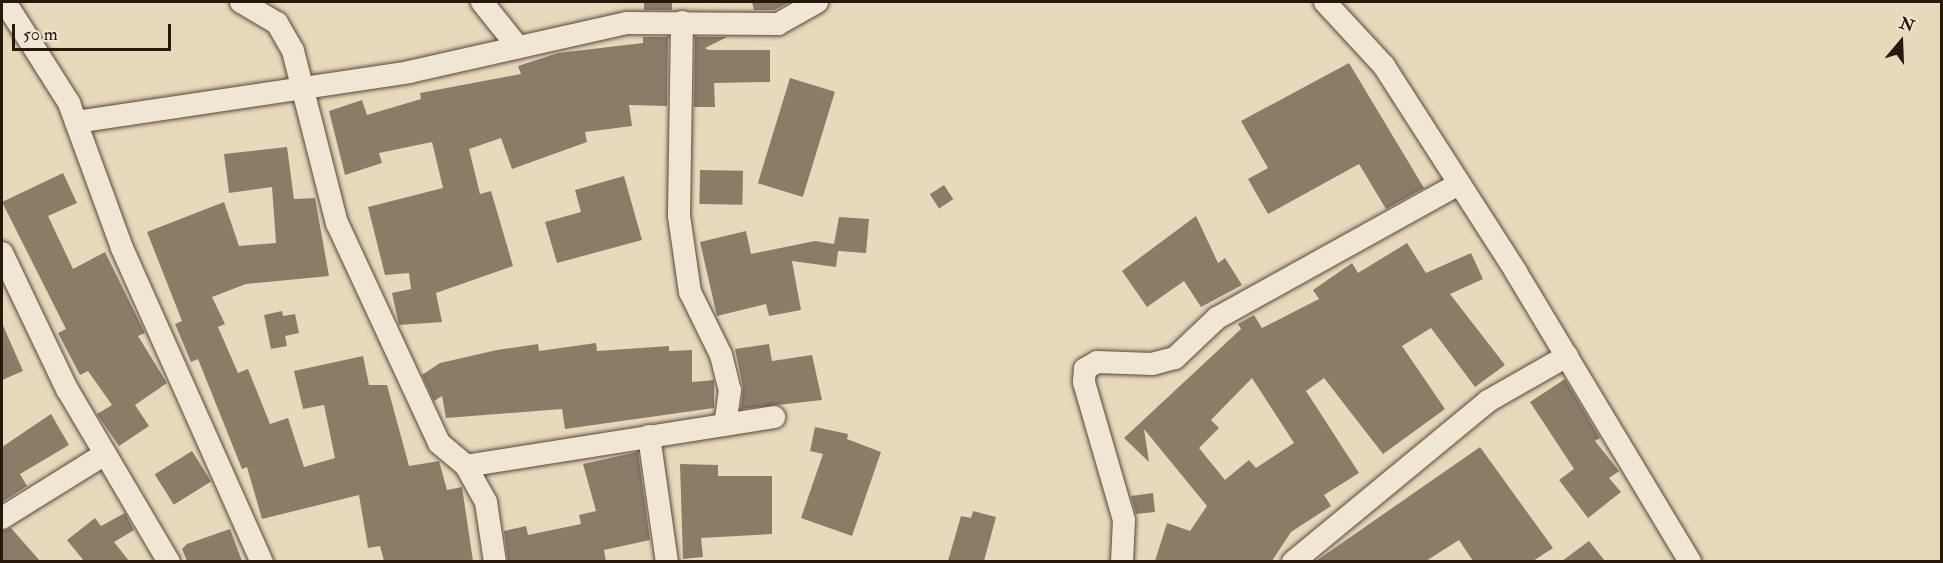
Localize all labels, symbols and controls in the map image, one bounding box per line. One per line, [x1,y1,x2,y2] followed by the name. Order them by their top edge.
[15,12,174,50] scale bar
[1871,12,1931,72] north arrow
[1897,13,1917,37] text: N
[23,23,58,46] text: 50 m

